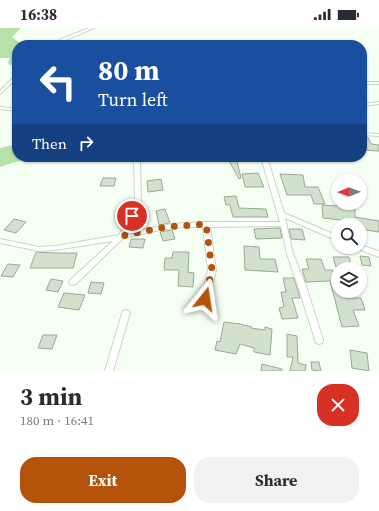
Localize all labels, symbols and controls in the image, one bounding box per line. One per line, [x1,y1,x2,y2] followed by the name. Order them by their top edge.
[20,4,57,25] text: 16:38
[98,51,160,89] text: 80 m
[32,56,84,108] icon: left
[98,87,168,112] text: Turn left
[75,132,97,154] icon: right
[32,133,67,154] text: Then
[331,174,367,210] north arrow
[331,174,367,298] map controls
[115,199,149,233] pin
[121,205,143,227] icon: arrive
[331,218,367,254] button: search
[331,262,367,298] button: layers
[184,278,226,320] position arrow
[20,380,82,413] text: 3 min
[317,384,359,426] button: close
[20,412,94,429] text: 180 m · 16:41
[20,457,186,503] button: Exit
[194,457,359,503] button: Share

